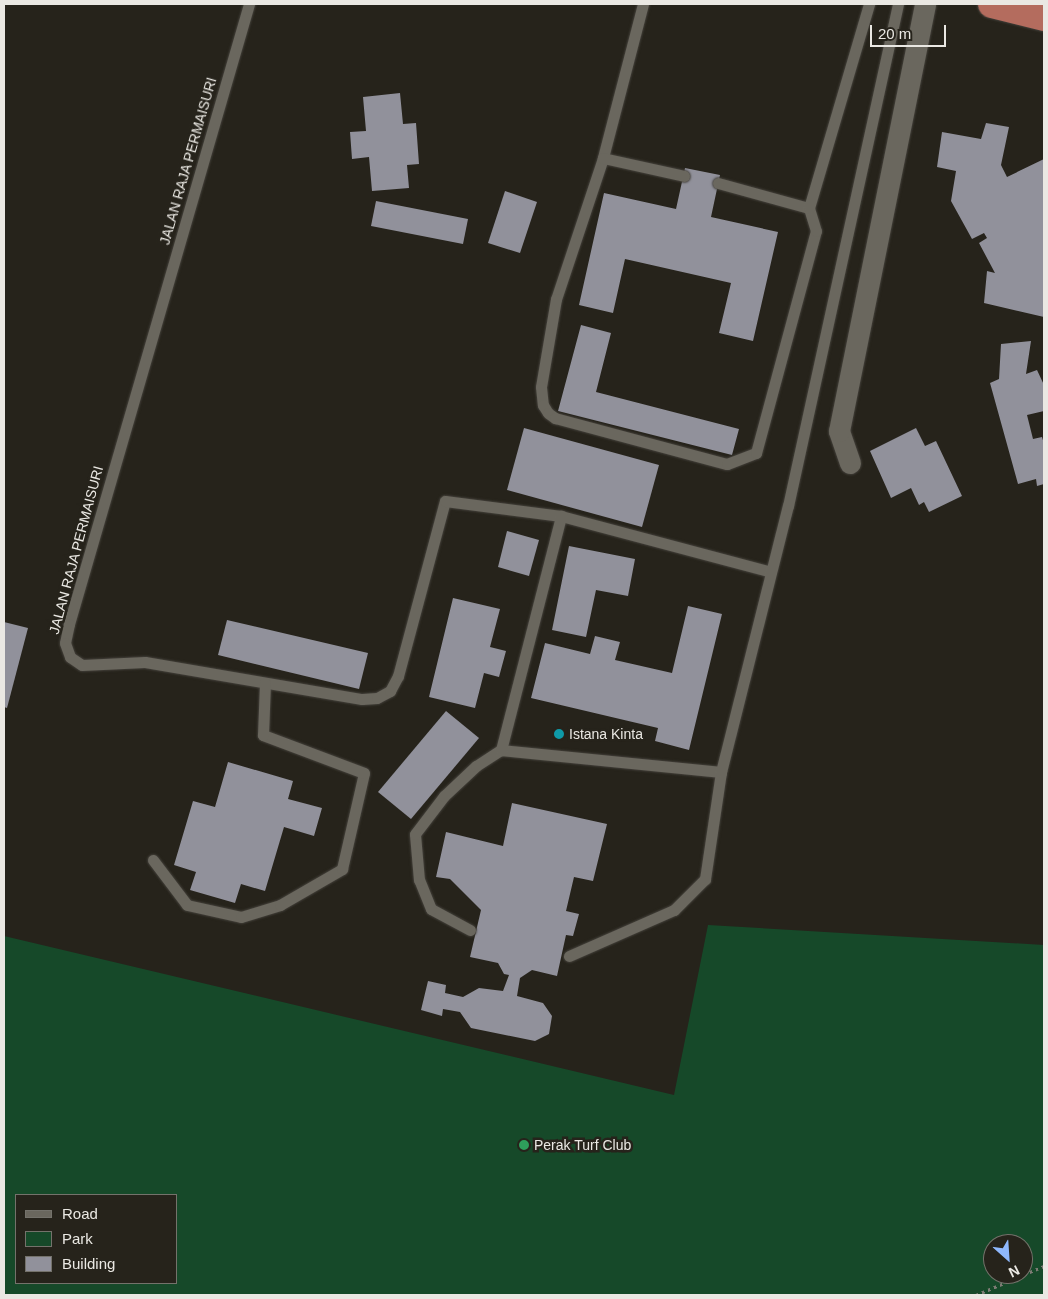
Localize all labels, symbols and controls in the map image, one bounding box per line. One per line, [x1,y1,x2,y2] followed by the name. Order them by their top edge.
[873,15,949,47] scale bar
[878,25,911,42] text: 20 m
[156,75,220,247] street label: JALAN RAJA PERMAISURI
[45,464,107,636] street label: JALAN RAJA PERMAISURI
[569,726,643,742] place label: Istana Kinta
[553,728,565,740] marker: Istana Kinta
[534,1137,632,1153] place label: Perak Turf Club
[518,1139,530,1151] marker: Perak Turf Club
[15,1194,178,1284] legend
[62,1205,98,1222] text: Road
[62,1230,93,1247] text: Park
[983,1234,1033,1284] north arrow
[62,1255,115,1272] text: Building
[1006,1262,1022,1281] text: N

